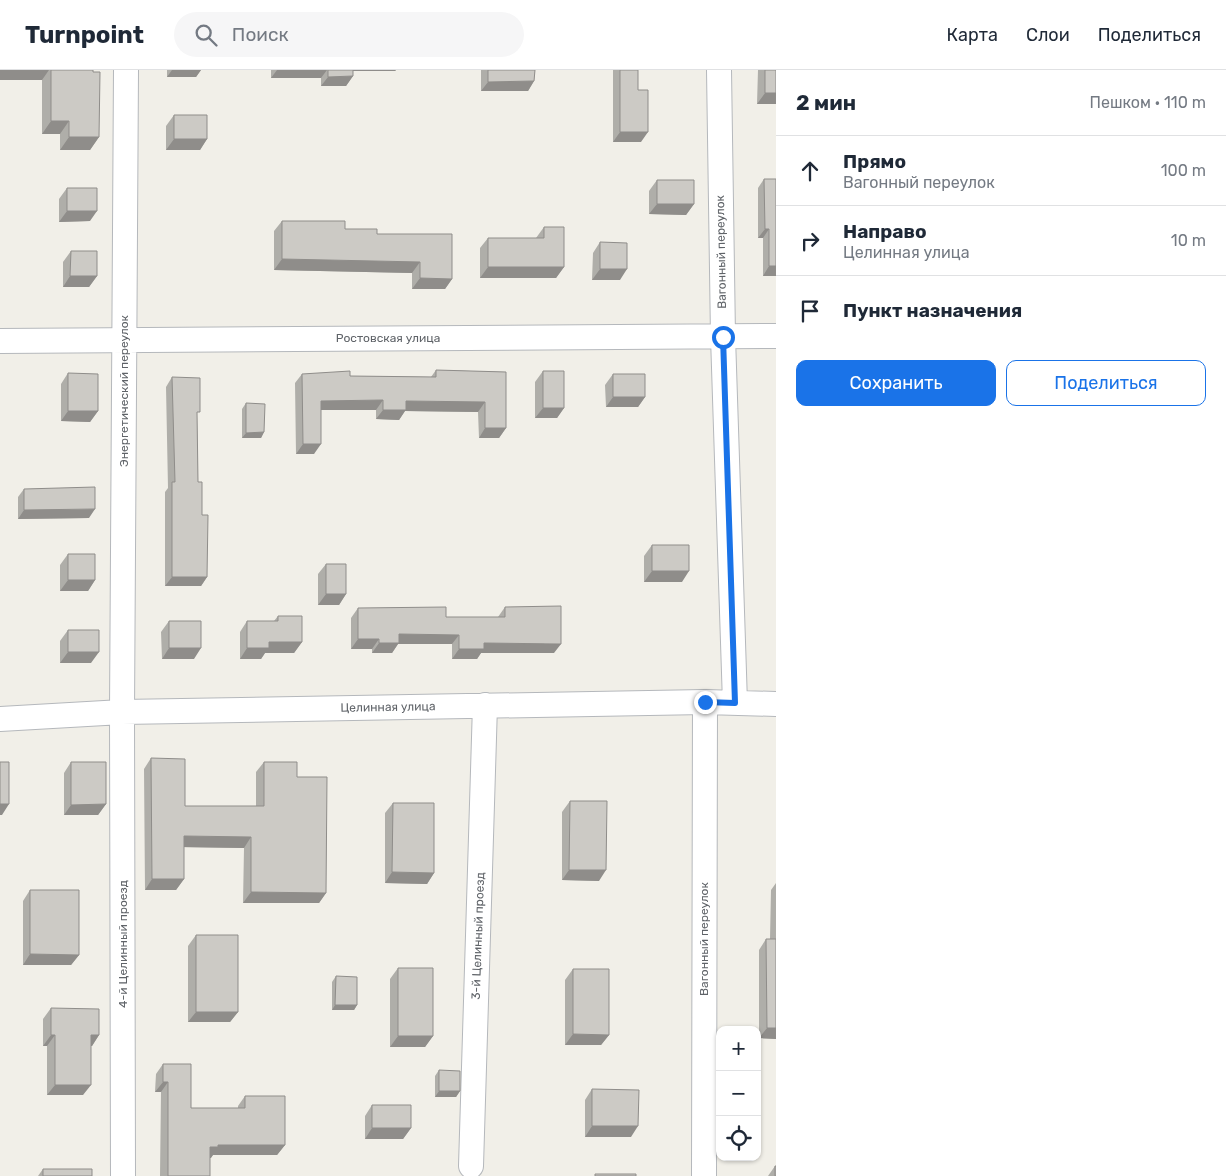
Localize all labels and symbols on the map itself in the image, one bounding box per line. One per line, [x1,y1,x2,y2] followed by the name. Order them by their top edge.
[713,194,729,309] street label: Вагонный переулок
[117,314,131,467] street label: Энергетический переулок
[712,326,735,349] route start
[336,331,440,345] street label: Ростовская улица
[694,691,717,714] route end
[340,699,436,715] street label: Целинная улица
[469,872,487,1000] street label: 3-й Целинный проезд
[116,880,130,1008] street label: 4-й Целинный проезд
[697,882,711,996] street label: Вагонный переулок

